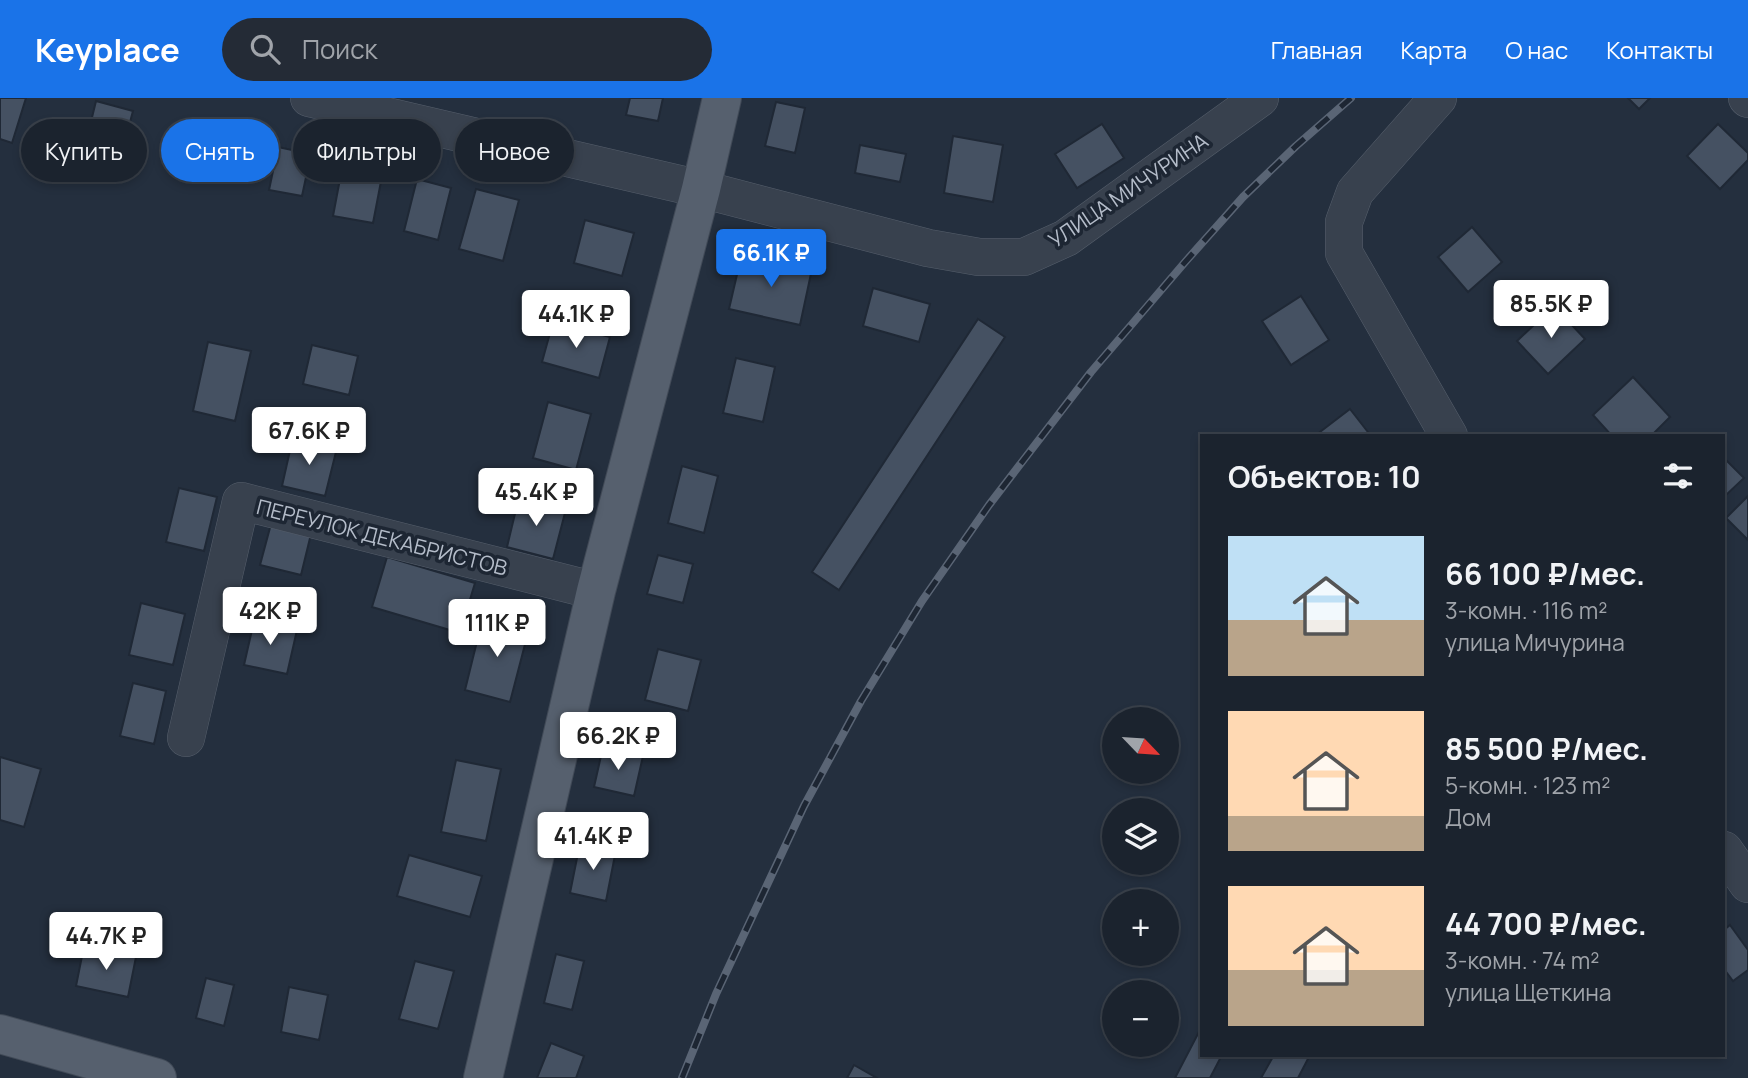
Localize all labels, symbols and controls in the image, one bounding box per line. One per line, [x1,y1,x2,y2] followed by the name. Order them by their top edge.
[222,18,712,81] search box
[35,27,180,72] text: Keyplace
[246,30,284,68] icon: search
[302,31,377,67] text: Поиск
[1271,33,1362,66] text: Главная
[1400,33,1467,66] text: Карта
[1505,33,1568,66] text: О нас
[1606,33,1713,66] text: Контакты
[21,119,147,182] chip: Купить
[161,119,279,182] chip: Снять
[293,119,441,182] chip: Фильтры
[455,119,574,182] chip: Новое
[1043,126,1213,254] street label: УЛИЦА МИЧУРИНА
[706,230,836,289] pin: 66.1K ₽
[732,236,810,268] text: 66.1K ₽
[1486,280,1616,340] pin: 85.5K ₽
[1510,287,1592,319] text: 85.5K ₽
[511,290,641,350] pin: 44.1K ₽
[538,297,614,329] text: 44.1K ₽
[244,408,374,467] pin: 67.6K ₽
[268,414,350,446] text: 67.6K ₽
[1228,456,1421,497] text: Объектов: 10
[1659,457,1697,495] icon: filters
[471,468,601,528] pin: 45.4K ₽
[494,475,578,507] text: 45.4K ₽
[254,492,510,582] street label: ПЕРЕУЛОК ДЕКАБРИСТОВ
[1445,553,1645,594] text: 66 100 ₽/мес.
[1284,564,1368,648] icon: home
[221,588,319,647] pin: 42K ₽
[239,594,301,626] text: 42K ₽
[1445,594,1607,626] text: 3-комн. · 116 m²
[440,600,554,659] pin: 111K ₽
[465,606,530,638] text: 111K ₽
[1445,626,1625,658] text: улица Мичурина
[1102,707,1180,784] north arrow
[1102,707,1179,1057] map controls
[553,712,683,772] pin: 66.2K ₽
[576,719,660,751] text: 66.2K ₽
[1445,728,1648,769] text: 85 500 ₽/мес.
[1284,739,1368,823] icon: home
[1445,769,1611,801] text: 5-комн. · 123 m²
[1102,798,1179,875] button: layers
[1445,801,1491,833] text: Дом
[528,812,658,872] pin: 41.4K ₽
[554,819,632,851] text: 41.4K ₽
[1102,889,1179,966] button: +
[1445,903,1647,944] text: 44 700 ₽/мес.
[41,912,171,972] pin: 44.7K ₽
[1284,914,1368,998] icon: home
[65,919,147,951] text: 44.7K ₽
[1445,944,1599,976] text: 3-комн. · 74 m²
[1445,976,1612,1008] text: улица Щеткина
[1102,980,1179,1057] button: −

